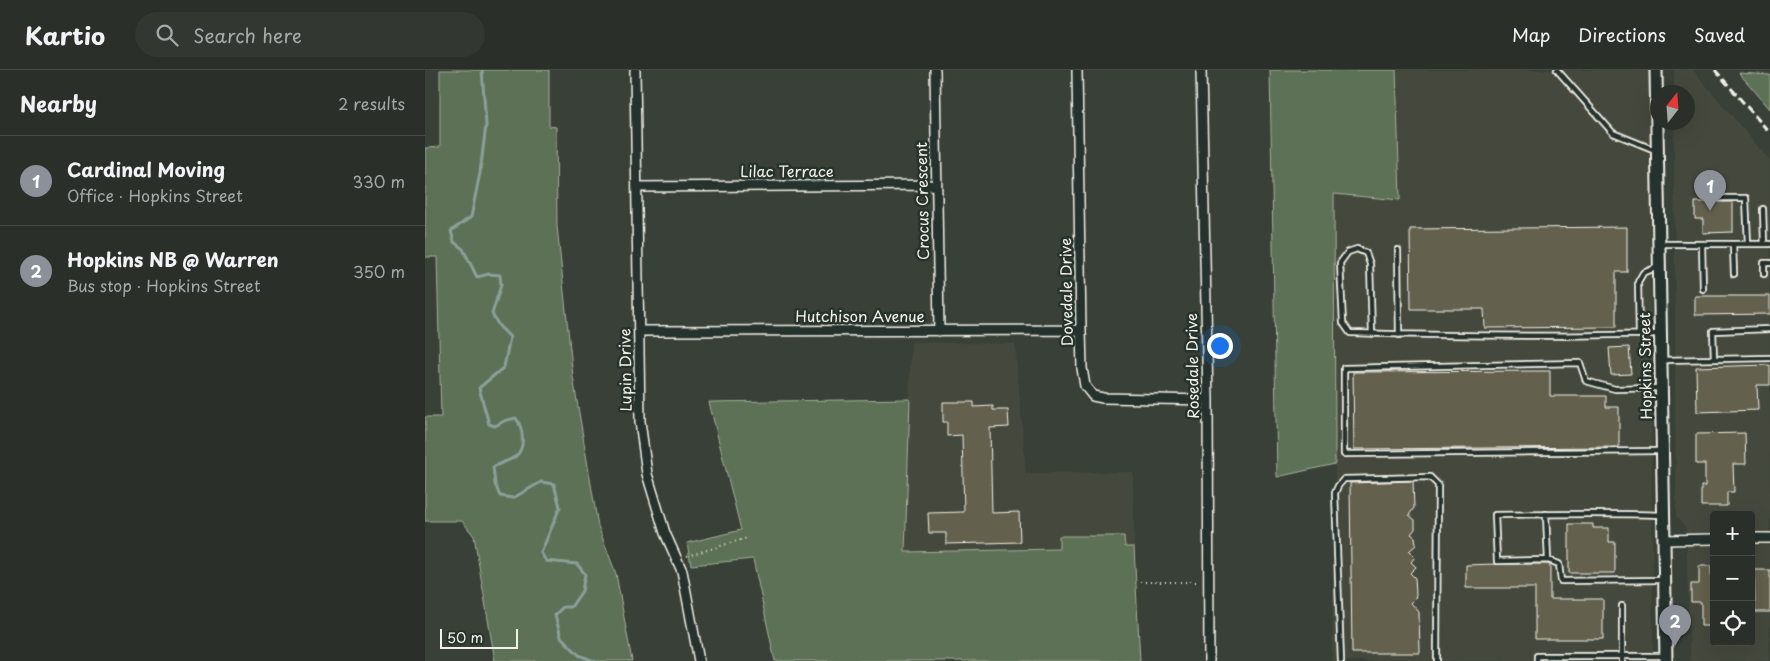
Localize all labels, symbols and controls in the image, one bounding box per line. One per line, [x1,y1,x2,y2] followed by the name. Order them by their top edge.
[135,12,485,57] search box
[25,17,105,53] text: Kartio
[153,21,181,49] icon: search
[193,21,302,49] text: Search here
[1512,21,1550,48] text: Map
[1578,21,1666,48] text: Directions
[1694,21,1745,48] text: Saved
[1650,85,1695,130] north arrow
[20,87,97,119] text: Nearby
[338,91,405,115] text: 2 results
[909,142,934,260] street label: Crocus Crescent
[67,155,225,183] text: Cardinal Moving
[740,159,834,182] street label: Lilac Terrace
[32,169,40,193] text: 1
[352,169,405,193] text: 330 m
[1694,170,1726,211] pin: 1
[67,183,243,207] text: Office · Hopkins Street
[1053,238,1078,346] street label: Dovedale Drive
[67,245,279,273] text: Hopkins NB @ Warren
[30,259,42,283] text: 2
[353,259,405,283] text: 350 m
[67,273,261,297] text: Bus stop · Hopkins Street
[795,304,925,327] street label: Hutchison Avenue
[1632,312,1657,420] street label: Hopkins Street
[1179,313,1204,419] street label: Rosedale Drive
[612,328,637,412] street label: Lupin Drive
[1207,333,1233,359] your location
[1710,511,1755,646] map controls
[1710,511,1755,556] button: +
[1710,556,1755,601] button: −
[1710,601,1755,646] button: locate
[1659,605,1691,646] pin: 2
[440,626,517,649] scale bar
[447,627,483,648] text: 50 m

